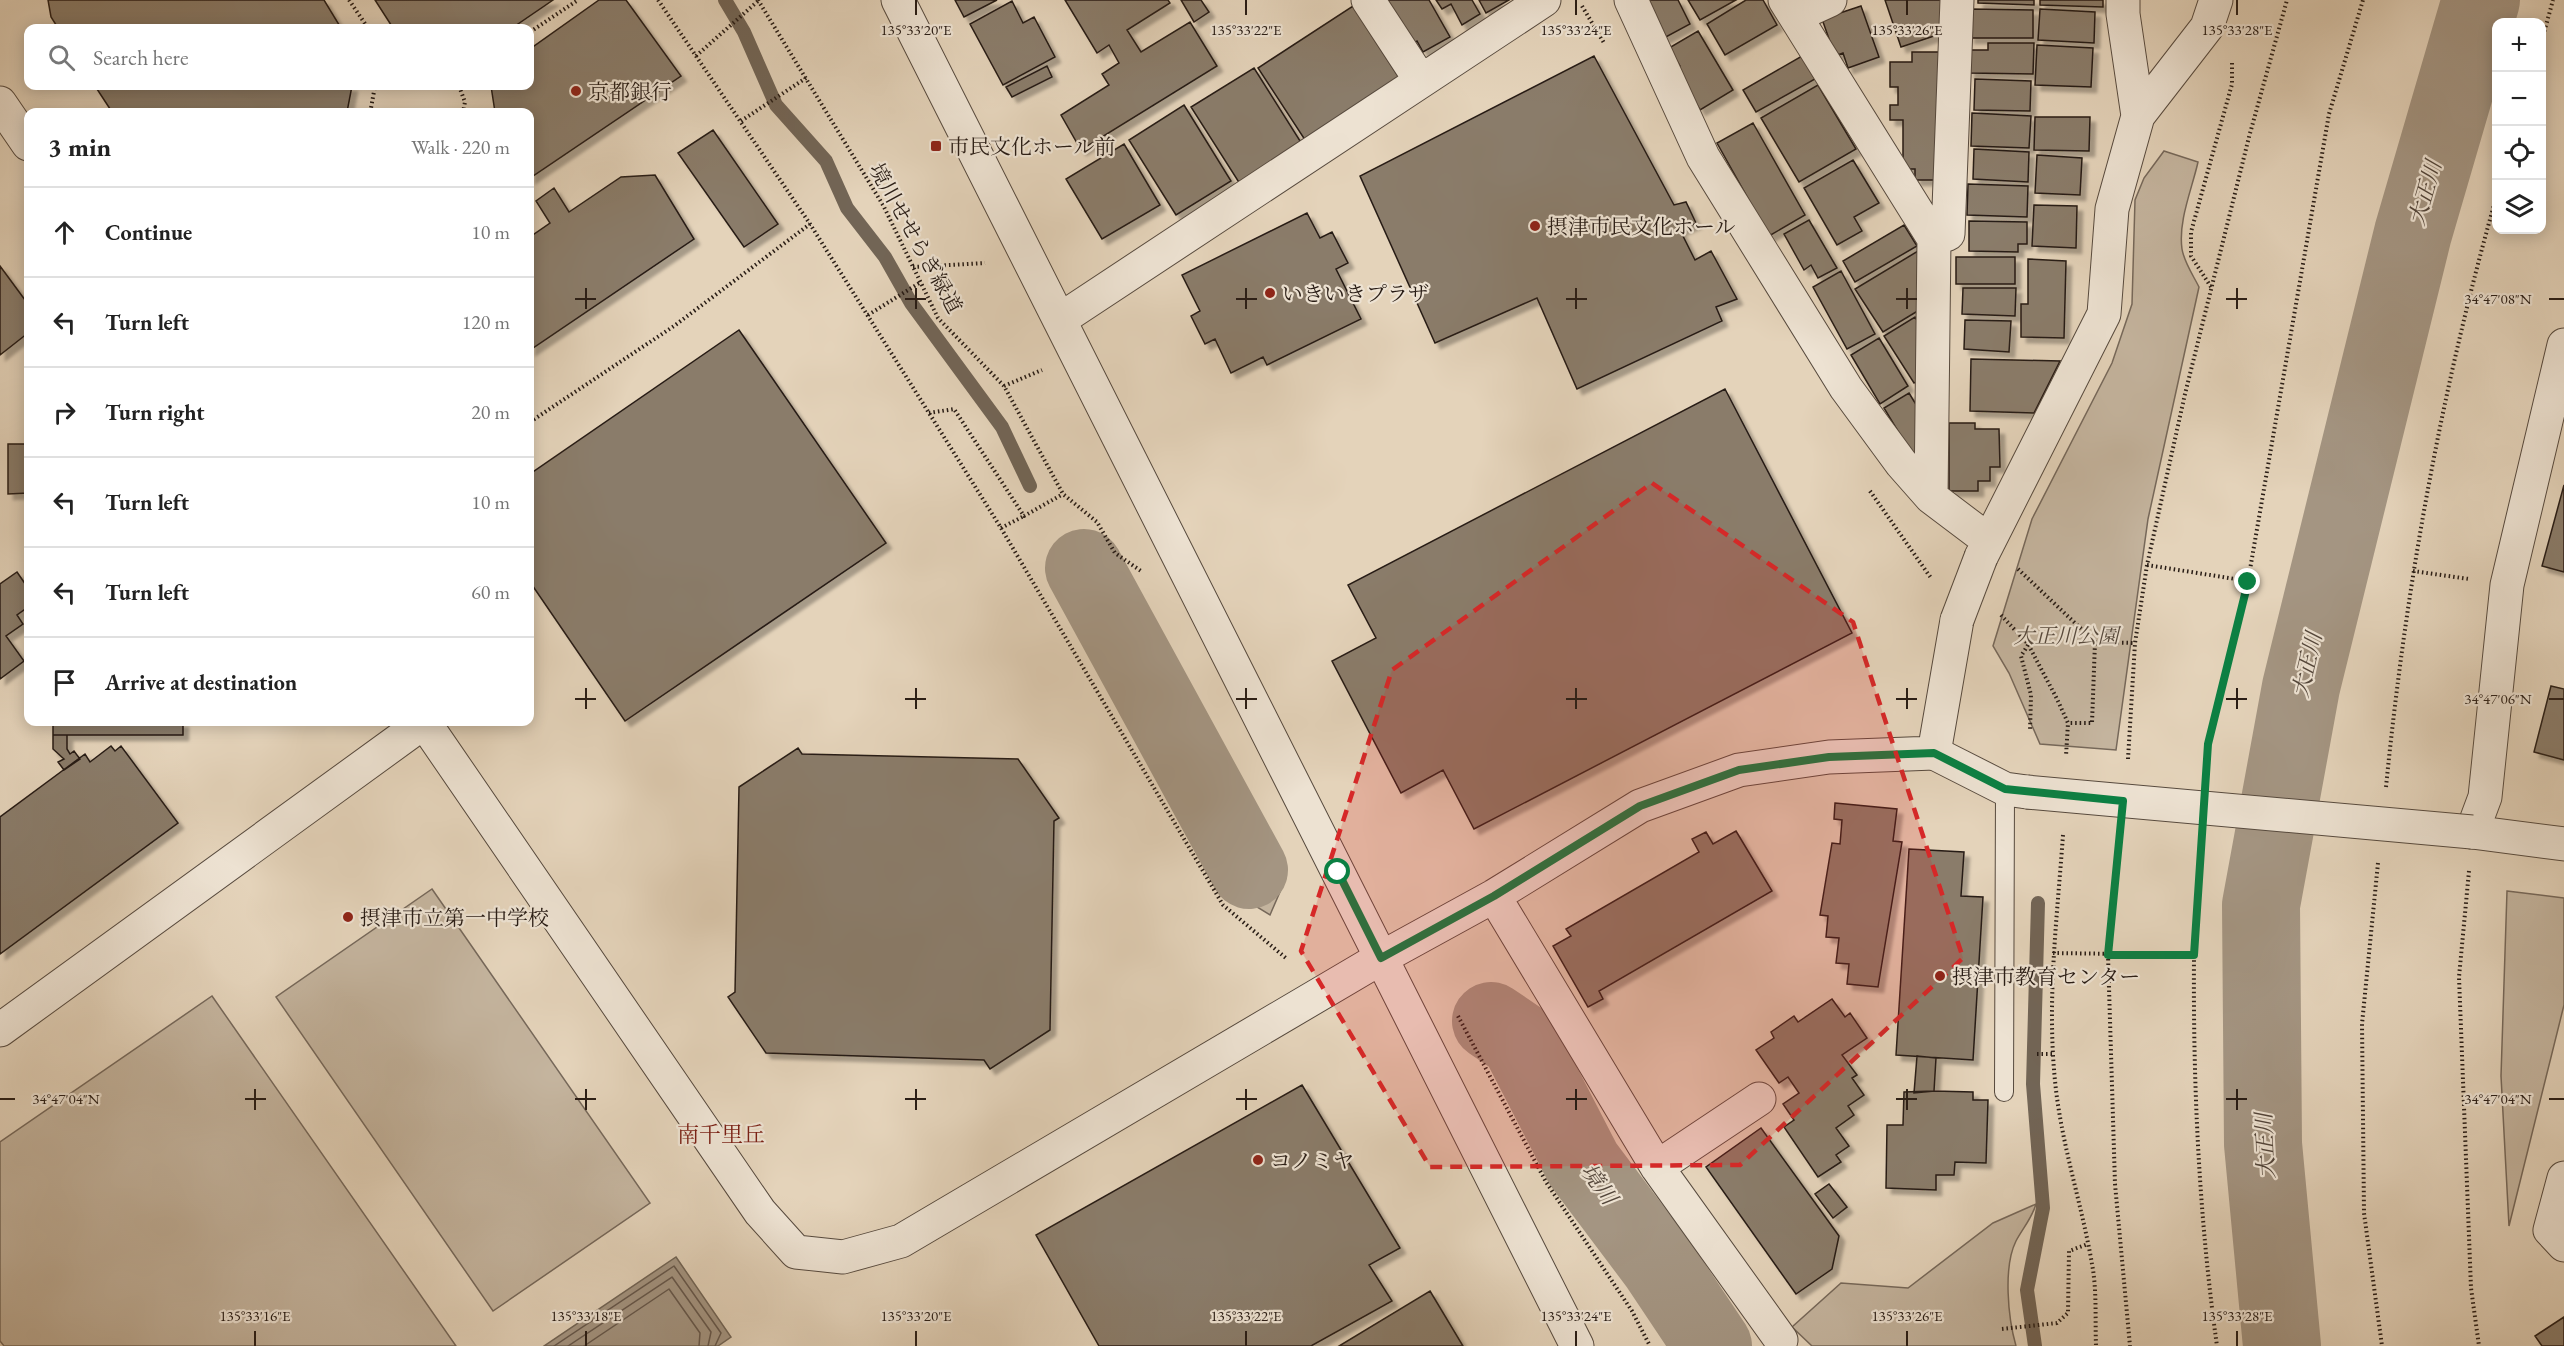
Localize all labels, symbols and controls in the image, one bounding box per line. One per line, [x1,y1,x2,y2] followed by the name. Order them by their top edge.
[2492,18,2546,234] map controls
[2492,18,2546,72] button: +
[880,20,952,39] text: 135°33'20"E
[1210,20,1282,39] text: 135°33'22"E
[1540,20,1612,39] text: 135°33'24"E
[1871,20,1943,39] text: 135°33'26"E
[2201,20,2273,39] text: 135°33'28"E
[24,24,534,90] search box
[45,41,78,74] icon: search
[93,43,188,72] text: Search here
[2492,72,2546,126] button: −
[588,78,672,105] place label: 京都銀行
[569,84,583,98] marker: 京都銀行
[2492,126,2546,180] button: locate
[48,130,111,164] text: 3 min
[948,133,1116,160] place label: 市民文化ホール前
[411,134,510,160] text: Walk · 220 m
[929,139,943,153] marker: 市民文化ホール前
[2402,155,2449,229] water label: 大正川
[863,158,969,318] street label: 境川せせらぎ緑道
[2492,180,2546,234] button: layers
[1547,213,1736,240] place label: 摂津市民文化ホール
[48,216,81,249] icon: ahead
[105,218,192,247] text: Continue
[471,219,510,245] text: 10 m
[1528,219,1542,233] marker: 摂津市民文化ホール
[1282,280,1429,307] place label: いきいきプラザ
[1263,286,1277,300] marker: いきいきプラザ
[2464,289,2532,308] text: 34°47'08"N
[48,306,81,339] icon: left
[105,308,189,337] text: Turn left
[462,309,510,335] text: 120 m
[48,396,81,429] icon: right
[105,398,204,427] text: Turn right
[471,399,510,425] text: 20 m
[48,486,81,519] icon: left
[105,488,189,517] text: Turn left
[471,489,510,515] text: 10 m
[2234,568,2260,594] route end
[48,576,81,609] icon: left
[105,578,189,607] text: Turn left
[471,579,510,605] text: 60 m
[2014,622,2121,649] park label: 大正川公園
[2285,628,2329,700] water label: 大正川
[48,666,81,699] icon: arrive
[105,668,297,697] text: Arrive at destination
[2464,689,2532,708] text: 34°47'06"N
[1324,858,1350,884] route start
[360,904,549,931] place label: 摂津市立第一中学校
[341,910,355,924] marker: 摂津市立第一中学校
[1952,963,2140,990] place label: 摂津市教育センター
[1933,969,1947,983] marker: 摂津市教育センター
[32,1089,100,1108] text: 34°47'04"N
[2464,1089,2532,1108] text: 34°47'04"N
[2249,1110,2281,1180] water label: 大正川
[677,1120,765,1149] district label: 南千里丘
[1270,1147,1354,1174] place label: コノミヤ
[1251,1153,1265,1167] marker: コノミヤ
[1574,1158,1625,1212] water label: 境川
[219,1306,291,1325] text: 135°33'16"E
[550,1306,622,1325] text: 135°33'18"E
[880,1306,952,1325] text: 135°33'20"E
[1210,1306,1282,1325] text: 135°33'22"E
[1540,1306,1612,1325] text: 135°33'24"E
[1871,1306,1943,1325] text: 135°33'26"E
[2201,1306,2273,1325] text: 135°33'28"E

